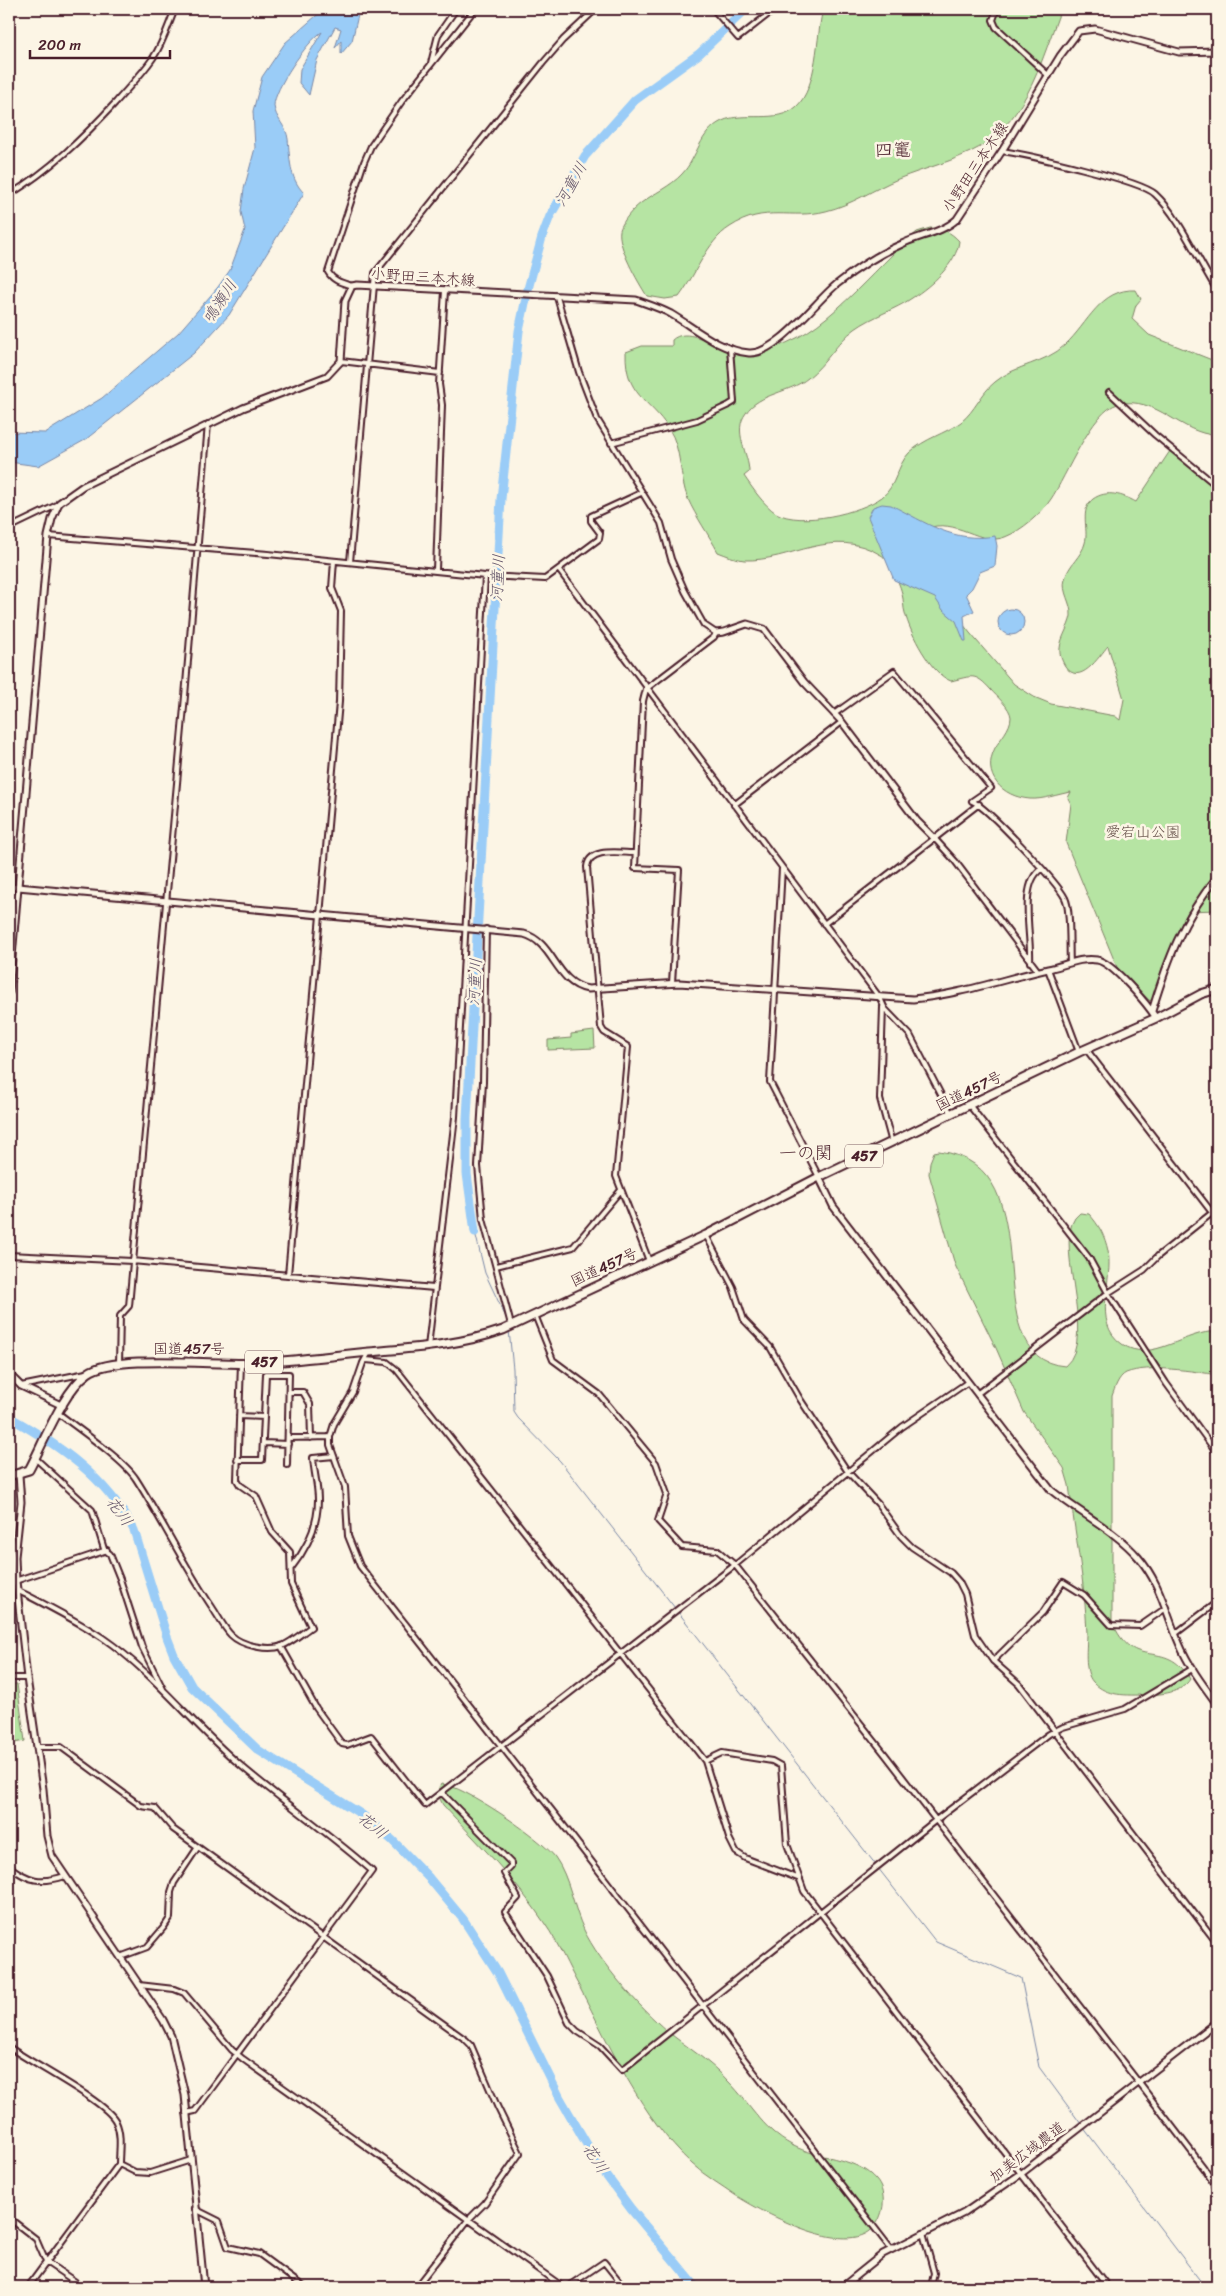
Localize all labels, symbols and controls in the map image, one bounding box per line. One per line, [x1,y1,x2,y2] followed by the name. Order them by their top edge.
[30,28,170,60] scale bar
[38,32,82,58] text: 200 m
[935,116,1015,218] street label: 小野田三本木線
[875,134,911,166] district label: 四竃
[546,156,595,212] water label: 河童川
[370,260,476,294] street label: 小野田三本木線
[194,273,245,329] water label: 鳴瀬川
[482,553,513,603] water label: 河童川
[1105,819,1181,845] park label: 愛宕山公園
[459,957,490,1007] water label: 河童川
[931,1064,1007,1118] street label: 国道457号
[779,1137,833,1169] district label: 一の関
[845,1144,883,1168] road number: 457
[566,1240,642,1294] street label: 国道457号
[153,1336,225,1362] street label: 国道457号
[245,1350,283,1374] road number: 457
[98,1490,141,1533] water label: 花川
[351,1804,394,1847] water label: 花川
[983,2115,1071,2189] street label: 加美広域農道
[575,2137,616,2180] water label: 花川

